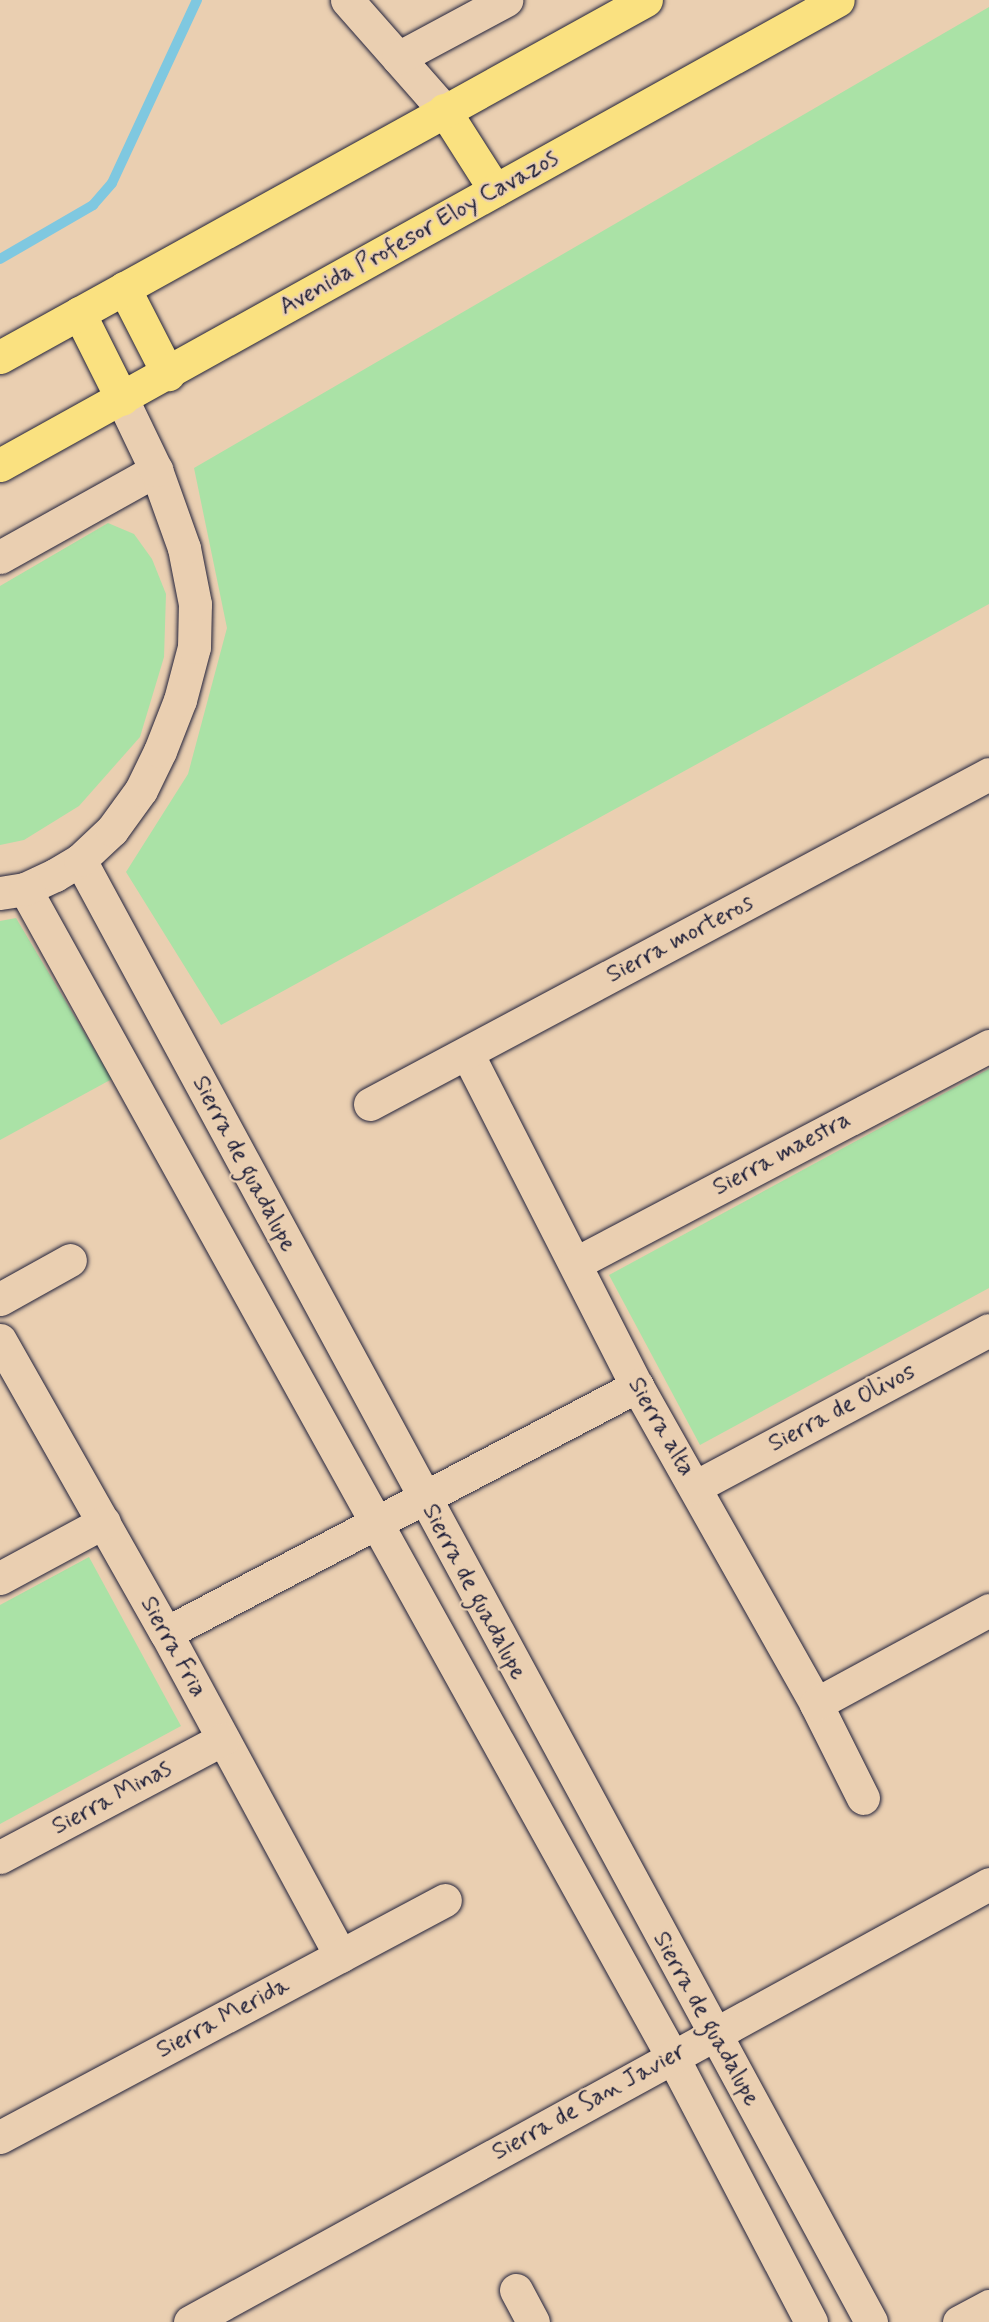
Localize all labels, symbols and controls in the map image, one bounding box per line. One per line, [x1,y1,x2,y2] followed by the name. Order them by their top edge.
[275,144,563,322] street label: Avenida Profesor Eloy Cavazos
[602,888,758,990] street label: Sierra morteros
[185,1071,303,1257] street label: Sierra de guadalupe
[708,1106,856,1202] street label: Sierra maestra
[764,1357,920,1459] street label: Sierra de Olivos
[621,1372,701,1482] street label: Sierra alta
[415,1499,533,1685] street label: Sierra de guadalupe
[134,1592,212,1702] street label: Sierra Fria
[47,1754,177,1842] street label: Sierra Minas
[646,1926,766,2112] street label: Sierra de guadalupe
[152,1971,294,2065] street label: Sierra Merida
[489,2038,689,2166] street label: Sierra de San Javier

